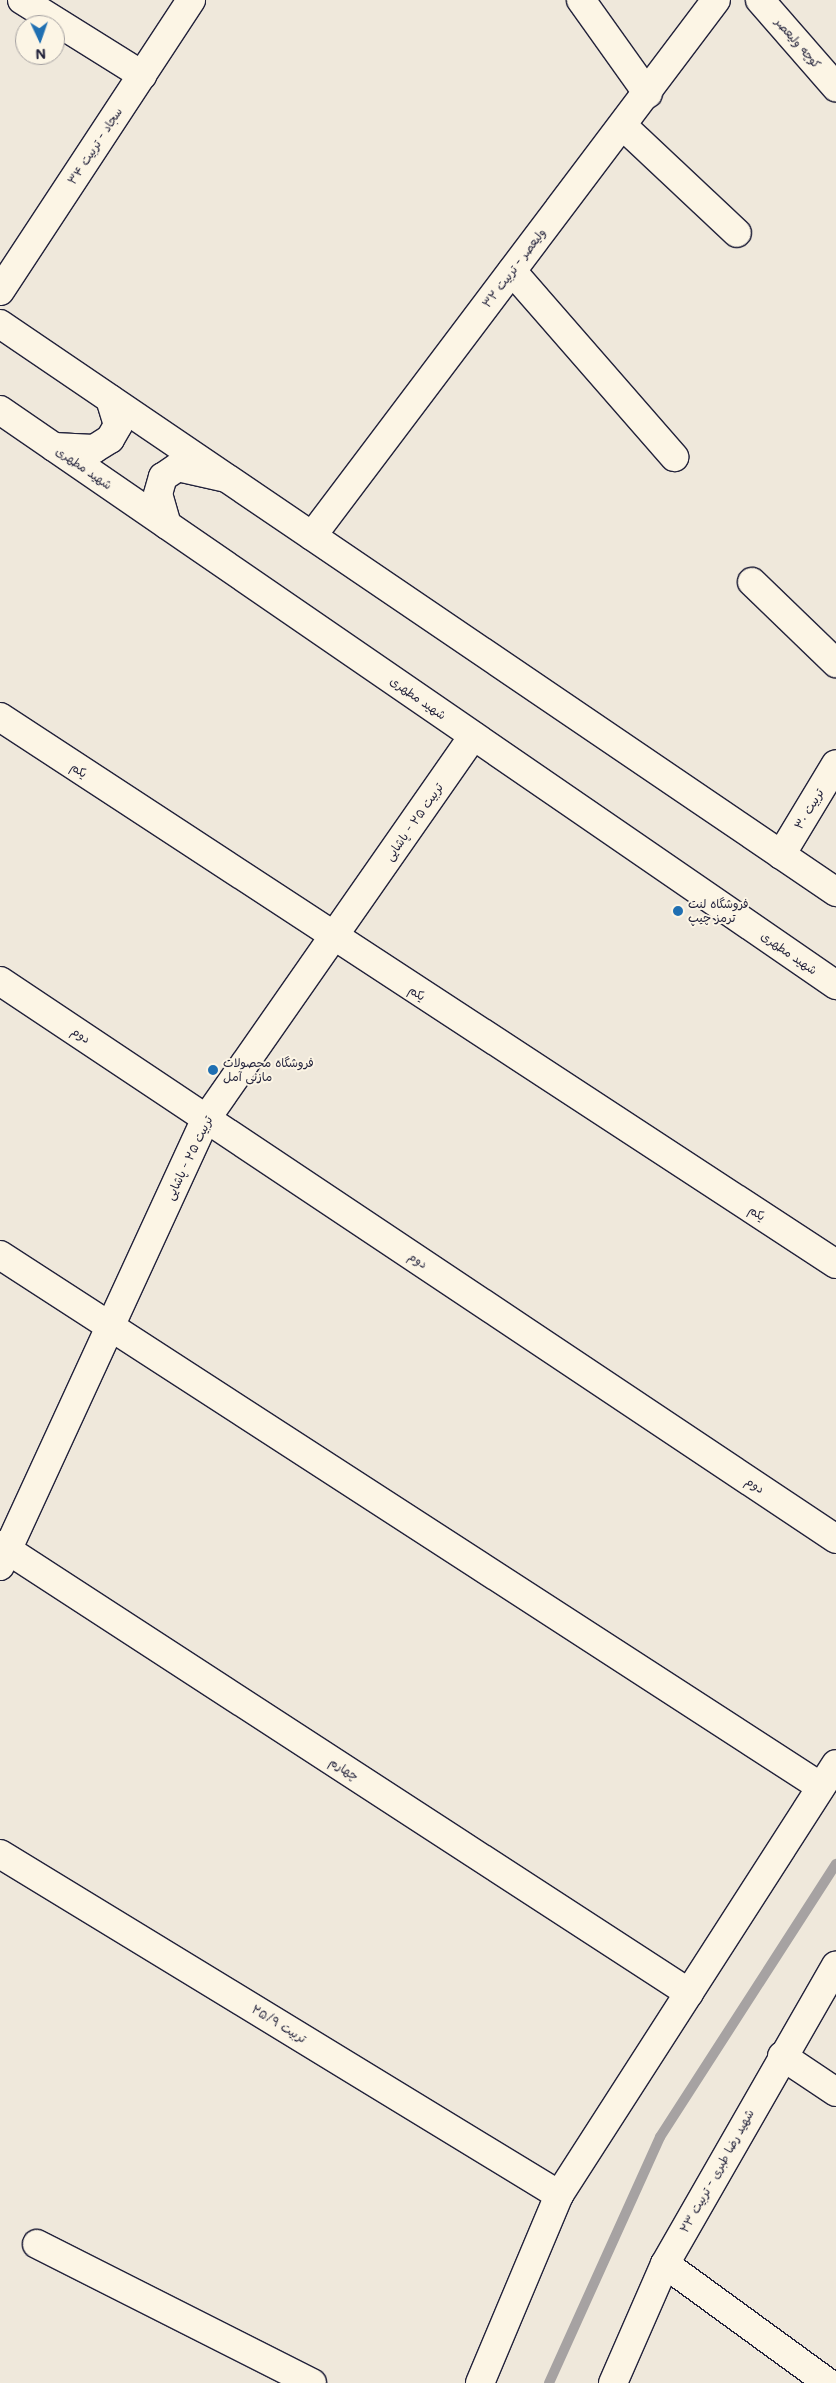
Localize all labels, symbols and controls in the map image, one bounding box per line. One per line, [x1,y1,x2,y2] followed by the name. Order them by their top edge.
[15,15,65,65] north arrow
[772,15,824,71] street label: کوچه ولیعصر
[35,45,47,64] text: N
[65,105,125,187] street label: سجاد - تربیت ۳۴
[479,226,549,310] street label: ولیعصر - تربیت ۳۲
[53,443,115,493] street label: شهید مطهری
[387,673,449,723] street label: شهید مطهری
[68,759,90,781] street label: یکم
[382,780,446,864] street label: تربیت ۲۵ - پاشایی
[791,786,827,832] street label: تربیت ۳۰
[688,897,749,925] place label: فروشگاه لنت ترمز چیپ
[672,905,684,917] marker: فروشگاه لنت ترمز چیپ
[758,928,820,978] street label: شهید مطهری
[406,982,428,1004] street label: یکم
[69,1024,93,1046] street label: دوم
[223,1056,314,1084] place label: فروشگاه محصولات مازنی آمل
[207,1064,219,1076] marker: فروشگاه محصولات مازنی آمل
[162,1114,216,1202] street label: تربیت ۲۵ - پاشایی
[746,1202,768,1224] street label: یکم
[406,1249,430,1271] street label: دوم
[743,1474,767,1496] street label: دوم
[327,1754,361,1784] street label: چهارم
[249,2002,309,2046] street label: تربیت ۲۵/۹
[677,2107,757,2235] street label: شهید رضا طبری - تربیت ۲۳

